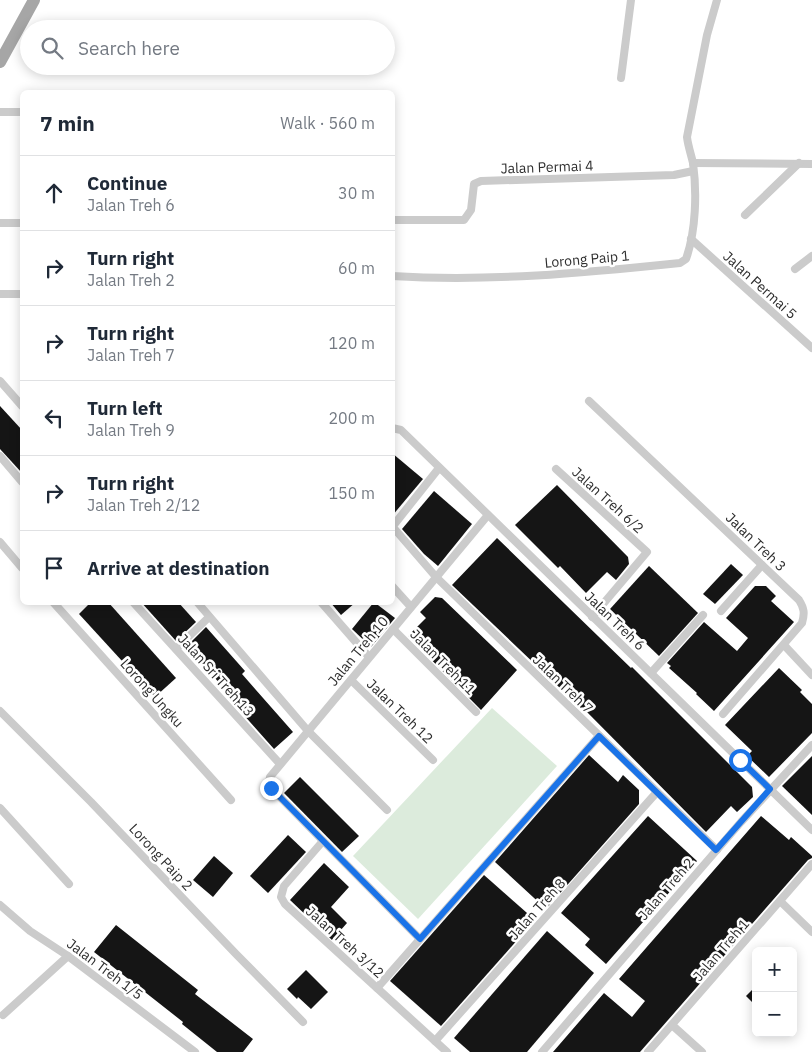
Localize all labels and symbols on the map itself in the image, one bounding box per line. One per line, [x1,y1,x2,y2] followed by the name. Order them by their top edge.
[500,156,594,178] street label: Jalan Permai 4
[544,246,630,272] street label: Lorong Paip 1
[719,247,801,323] street label: Jalan Permai 5
[568,463,648,537] street label: Jalan Treh 6/2
[722,509,790,575] street label: Jalan Treh 3
[581,588,649,654] street label: Jalan Treh 6
[324,613,392,689] street label: Jalan Treh 10
[406,625,480,699] street label: Jalan Treh 11
[174,630,258,720] street label: Jalan Sri Treh 13
[529,651,597,717] street label: Jalan Treh 7
[116,655,188,731] street label: Lorong Ungku
[363,675,437,747] street label: Jalan Treh 12
[729,749,752,772] route start
[260,777,283,800] route end
[125,820,197,894] street label: Lorong Paip 2
[634,854,698,924] street label: Jalan Treh 2
[505,874,569,944] street label: Jalan Treh 8
[302,902,388,982] street label: Jalan Treh 3/12
[689,915,753,985] street label: Jalan Treh 1
[63,935,147,1003] street label: Jalan Treh 1/5

